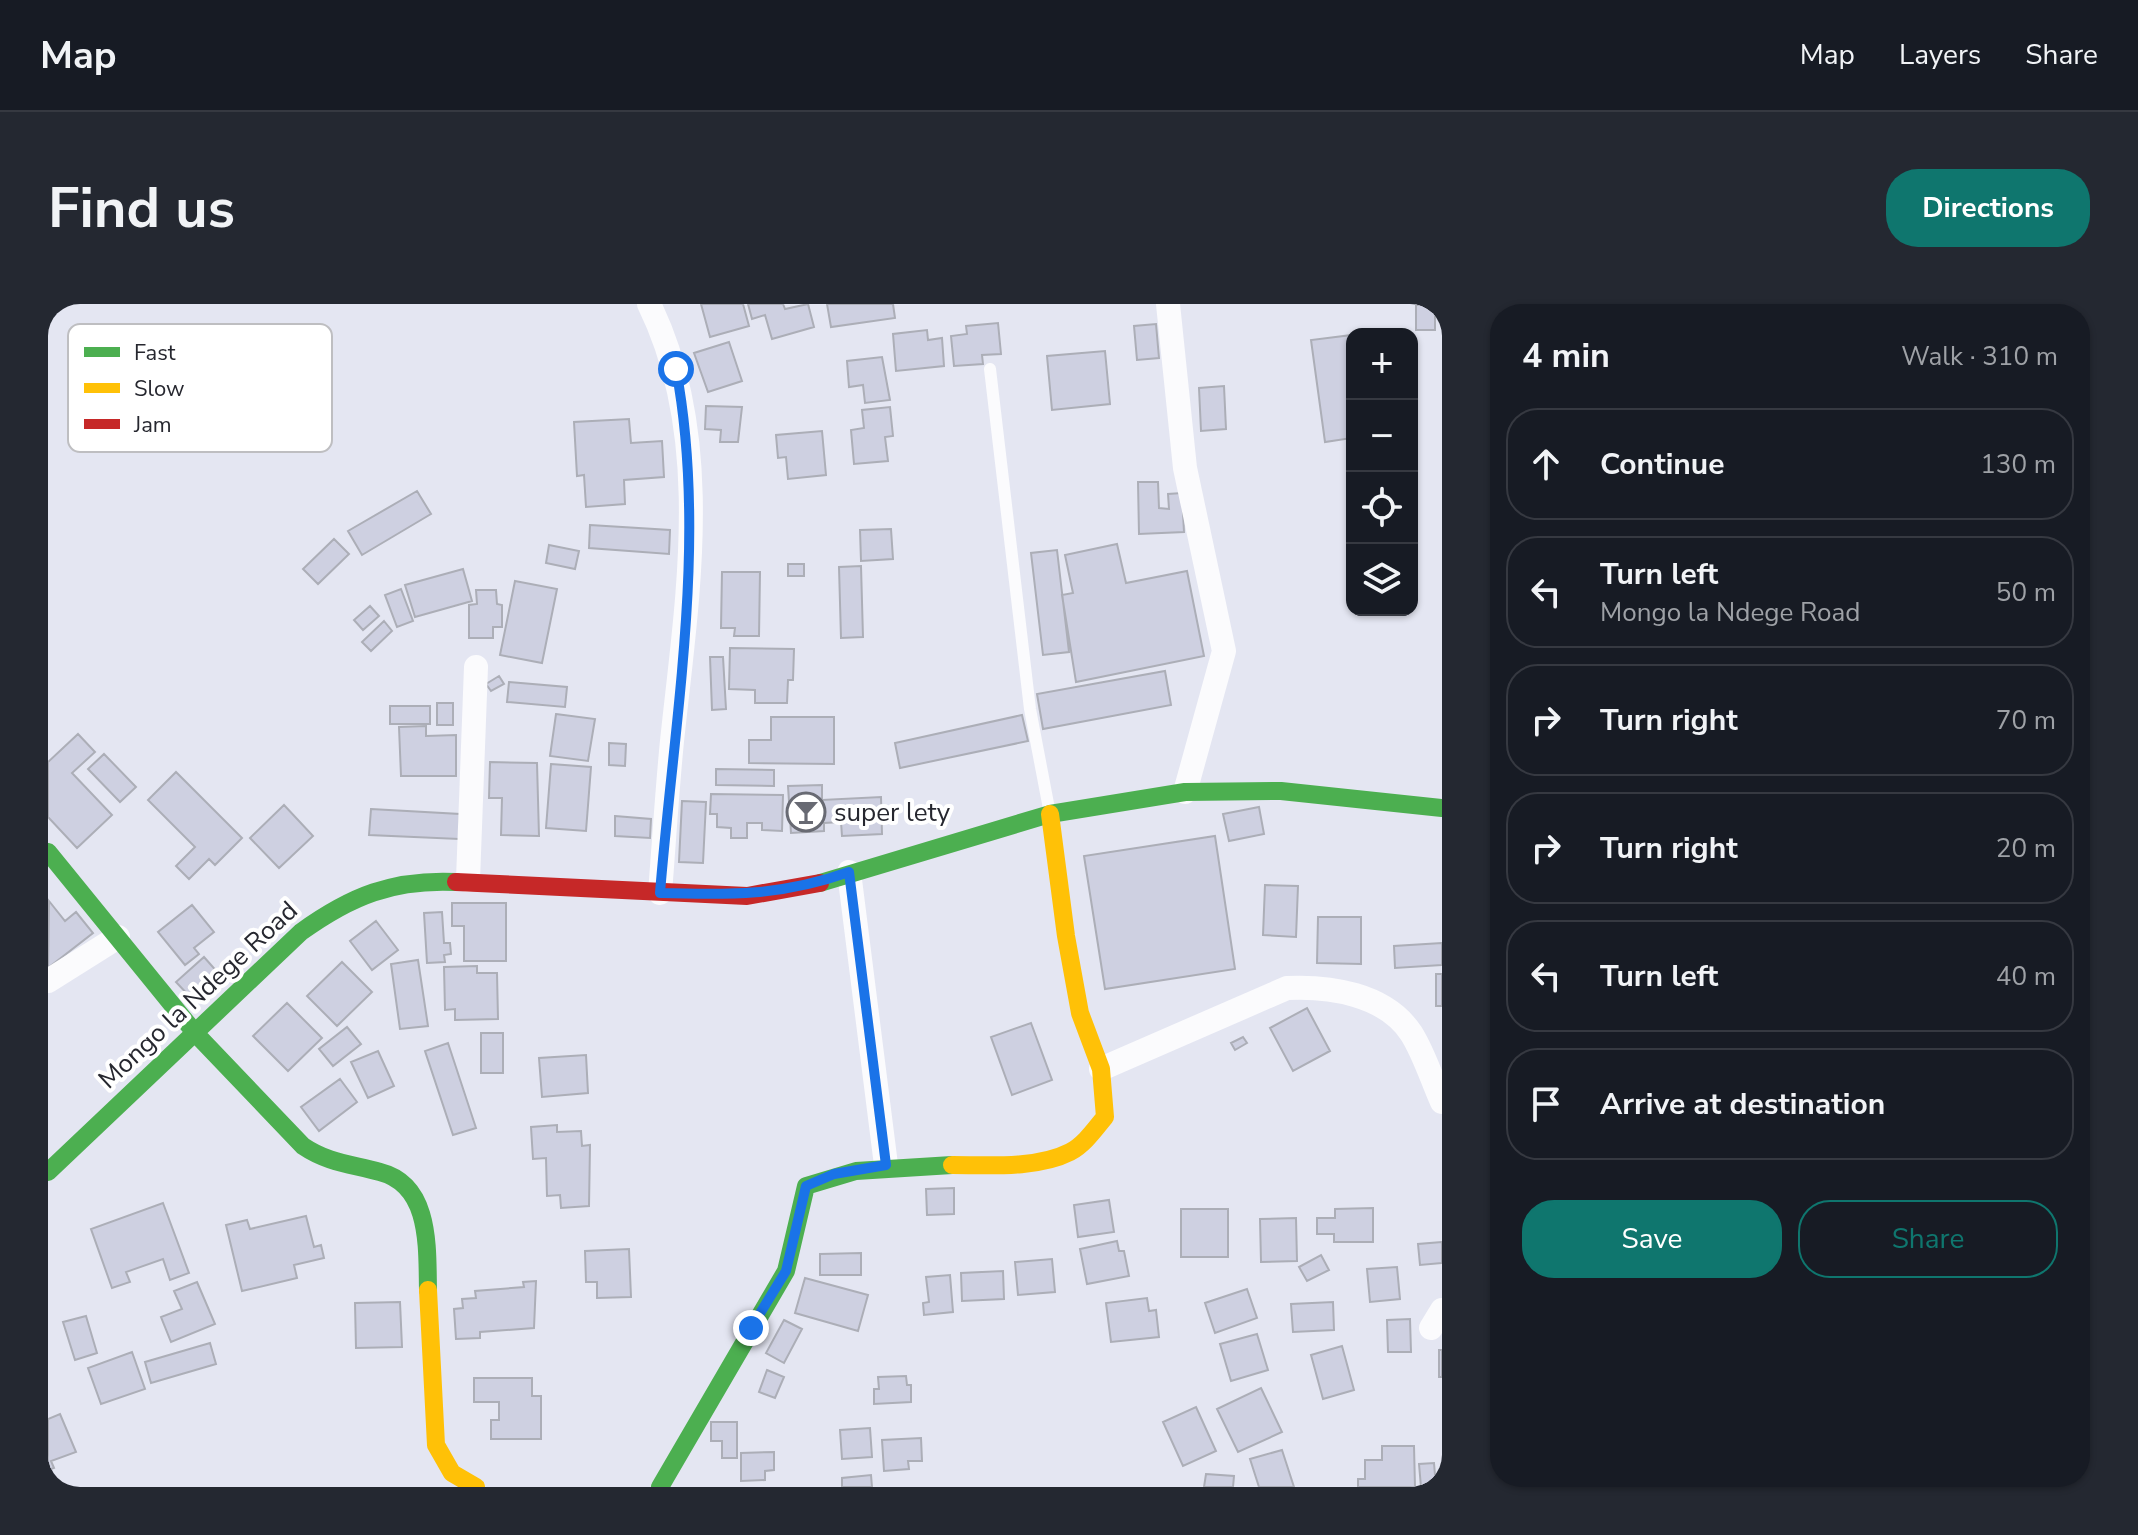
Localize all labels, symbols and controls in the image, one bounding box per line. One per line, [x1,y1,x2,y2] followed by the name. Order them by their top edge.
[40,30,117,81] text: Map
[1800,36,1855,74] text: Map
[1899,36,1981,74] text: Layers
[2025,36,2098,74] text: Share
[1886,169,2090,247] button: Directions
[48,170,235,247] text: Find us
[68,324,332,452] legend
[1346,328,1418,616] map controls
[1346,328,1418,400] button: +
[1522,333,1610,379] text: 4 min
[134,338,176,368] text: Fast
[1901,339,2058,374] text: Walk · 310 m
[658,351,694,387] route start
[134,374,185,404] text: Slow
[1346,400,1418,472] button: −
[133,410,172,440] text: Jam
[1524,442,1568,486] icon: ahead
[1600,444,1725,485] text: Continue
[1980,447,2056,482] text: 130 m
[1346,472,1418,544] button: locate
[1346,544,1418,616] button: layers
[1600,554,1718,595] text: Turn left
[1524,570,1568,614] icon: left
[1996,575,2056,610] text: 50 m
[1600,595,1860,630] text: Mongo la Ndege Road
[1524,698,1568,742] icon: right
[1600,700,1738,741] text: Turn right
[1996,703,2056,738] text: 70 m
[785,791,827,833] bar icon: super lety
[834,795,951,830] place label: super lety
[1524,826,1568,870] icon: right
[1600,828,1738,869] text: Turn right
[1996,831,2056,866] text: 20 m
[91,893,305,1097] street label: Mongo la Ndege Road
[1524,954,1568,998] icon: left
[1600,956,1718,997] text: Turn left
[1996,959,2056,994] text: 40 m
[1524,1082,1568,1126] icon: arrive
[1600,1084,1885,1125] text: Arrive at destination
[1522,1200,1782,1278] button: Save
[1798,1200,2058,1278] button: Share
[733,1310,769,1346] route end

